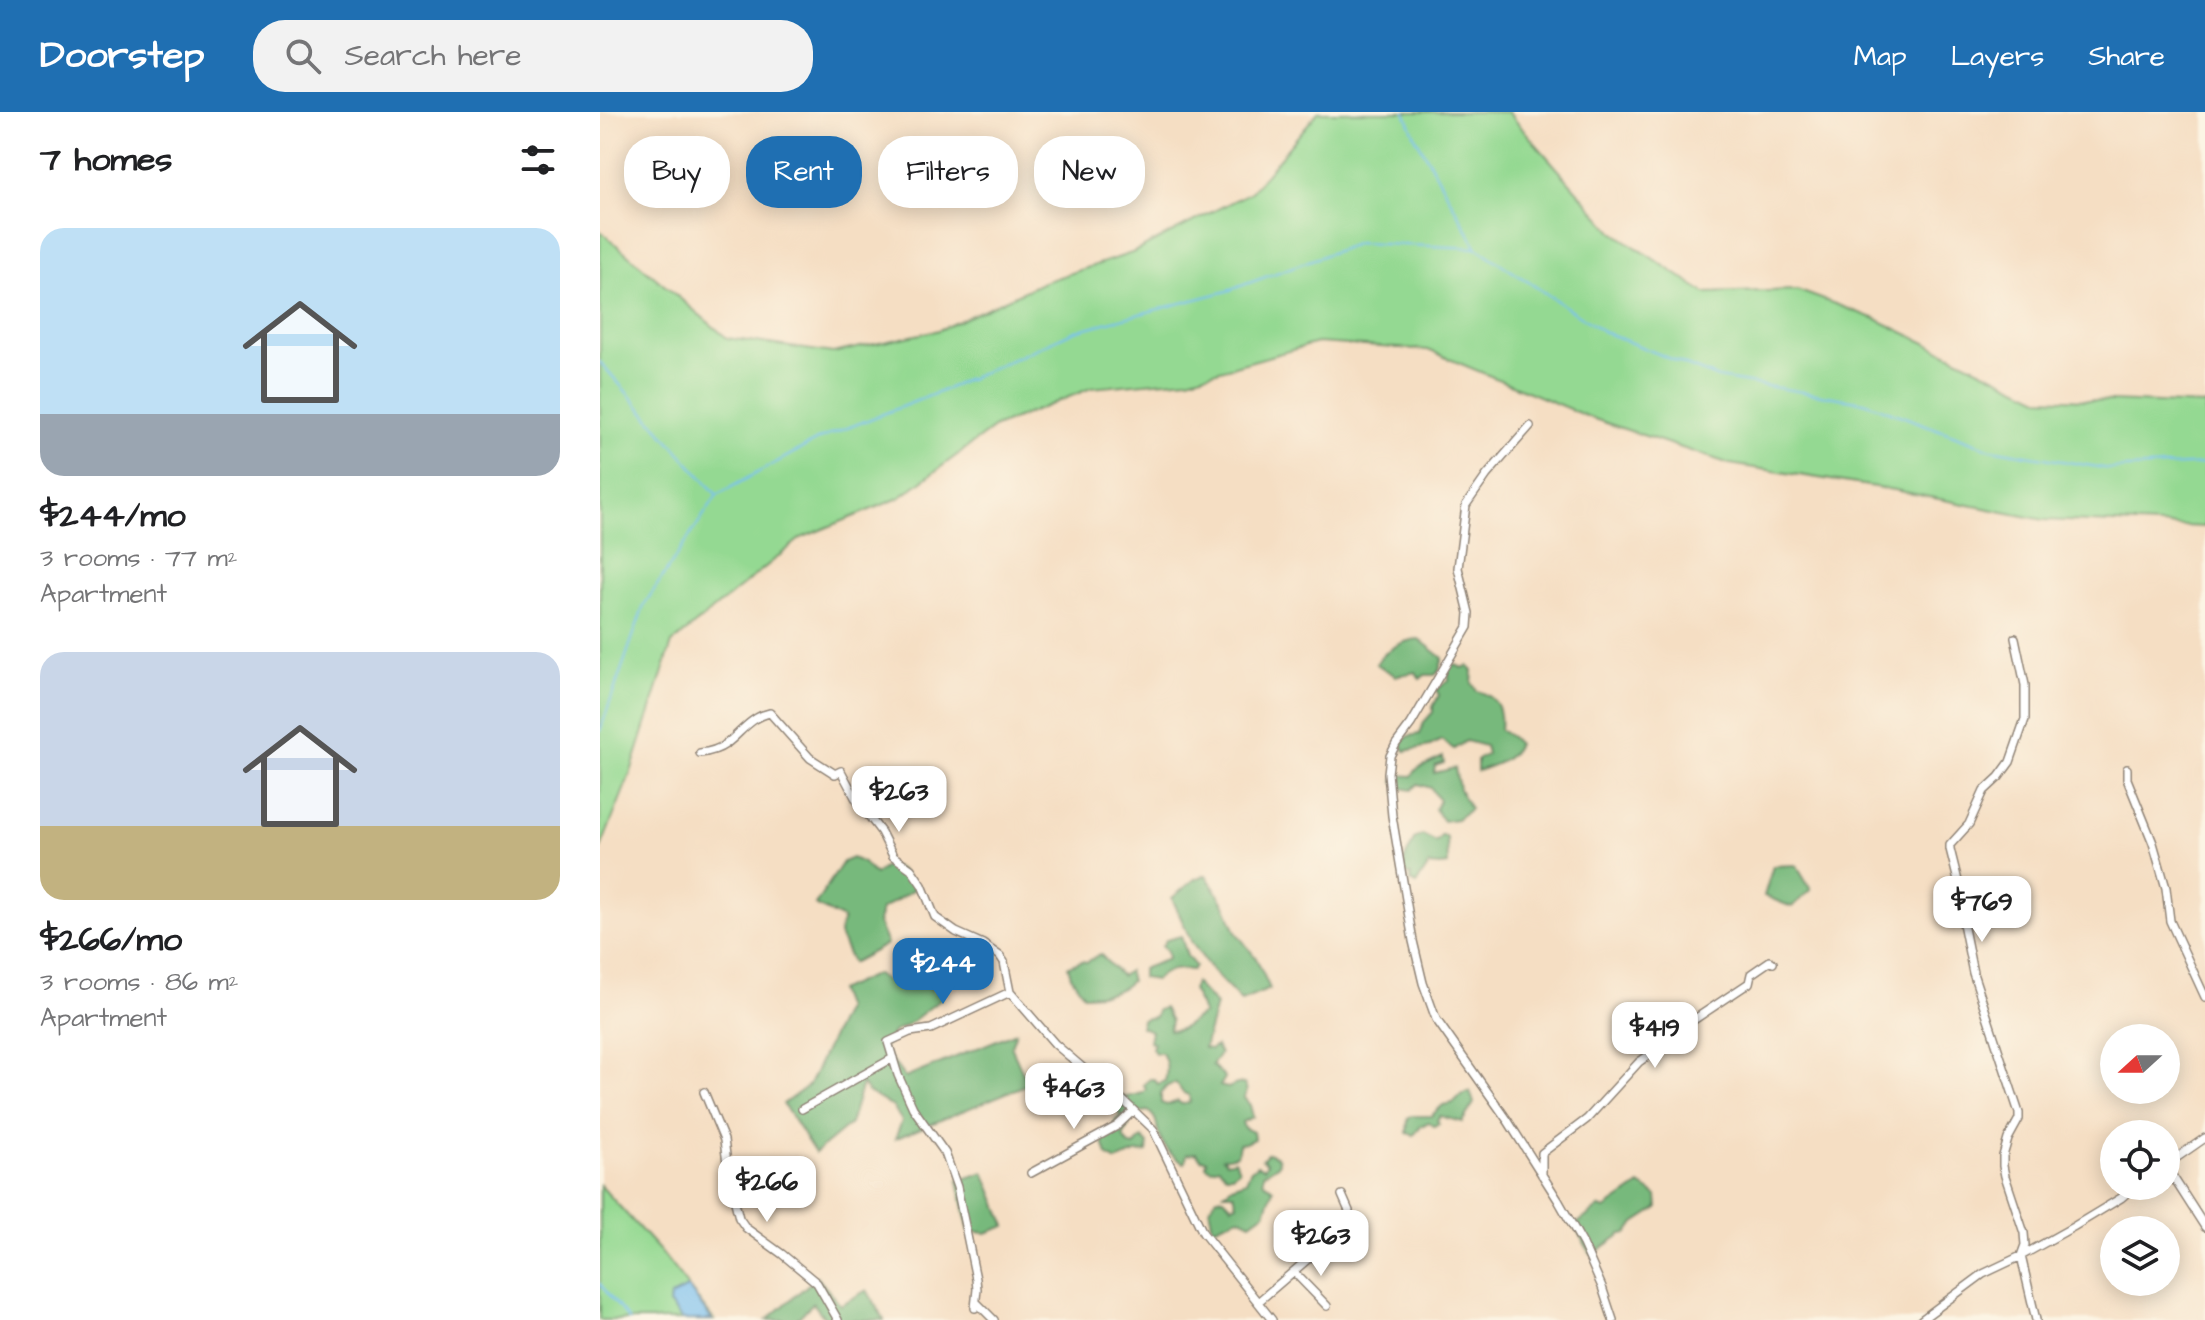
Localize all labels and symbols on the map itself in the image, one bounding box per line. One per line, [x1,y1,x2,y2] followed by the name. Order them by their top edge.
[852,766,946,834] pin: $263
[1935,876,2029,944] pin: $769
[896,938,990,1006] pin: $244
[1608,1002,1702,1070] pin: $419
[2100,1024,2180,1104] north arrow
[1027,1063,1121,1131] pin: $463
[720,1156,814,1224] pin: $266
[1274,1210,1368,1278] pin: $263

